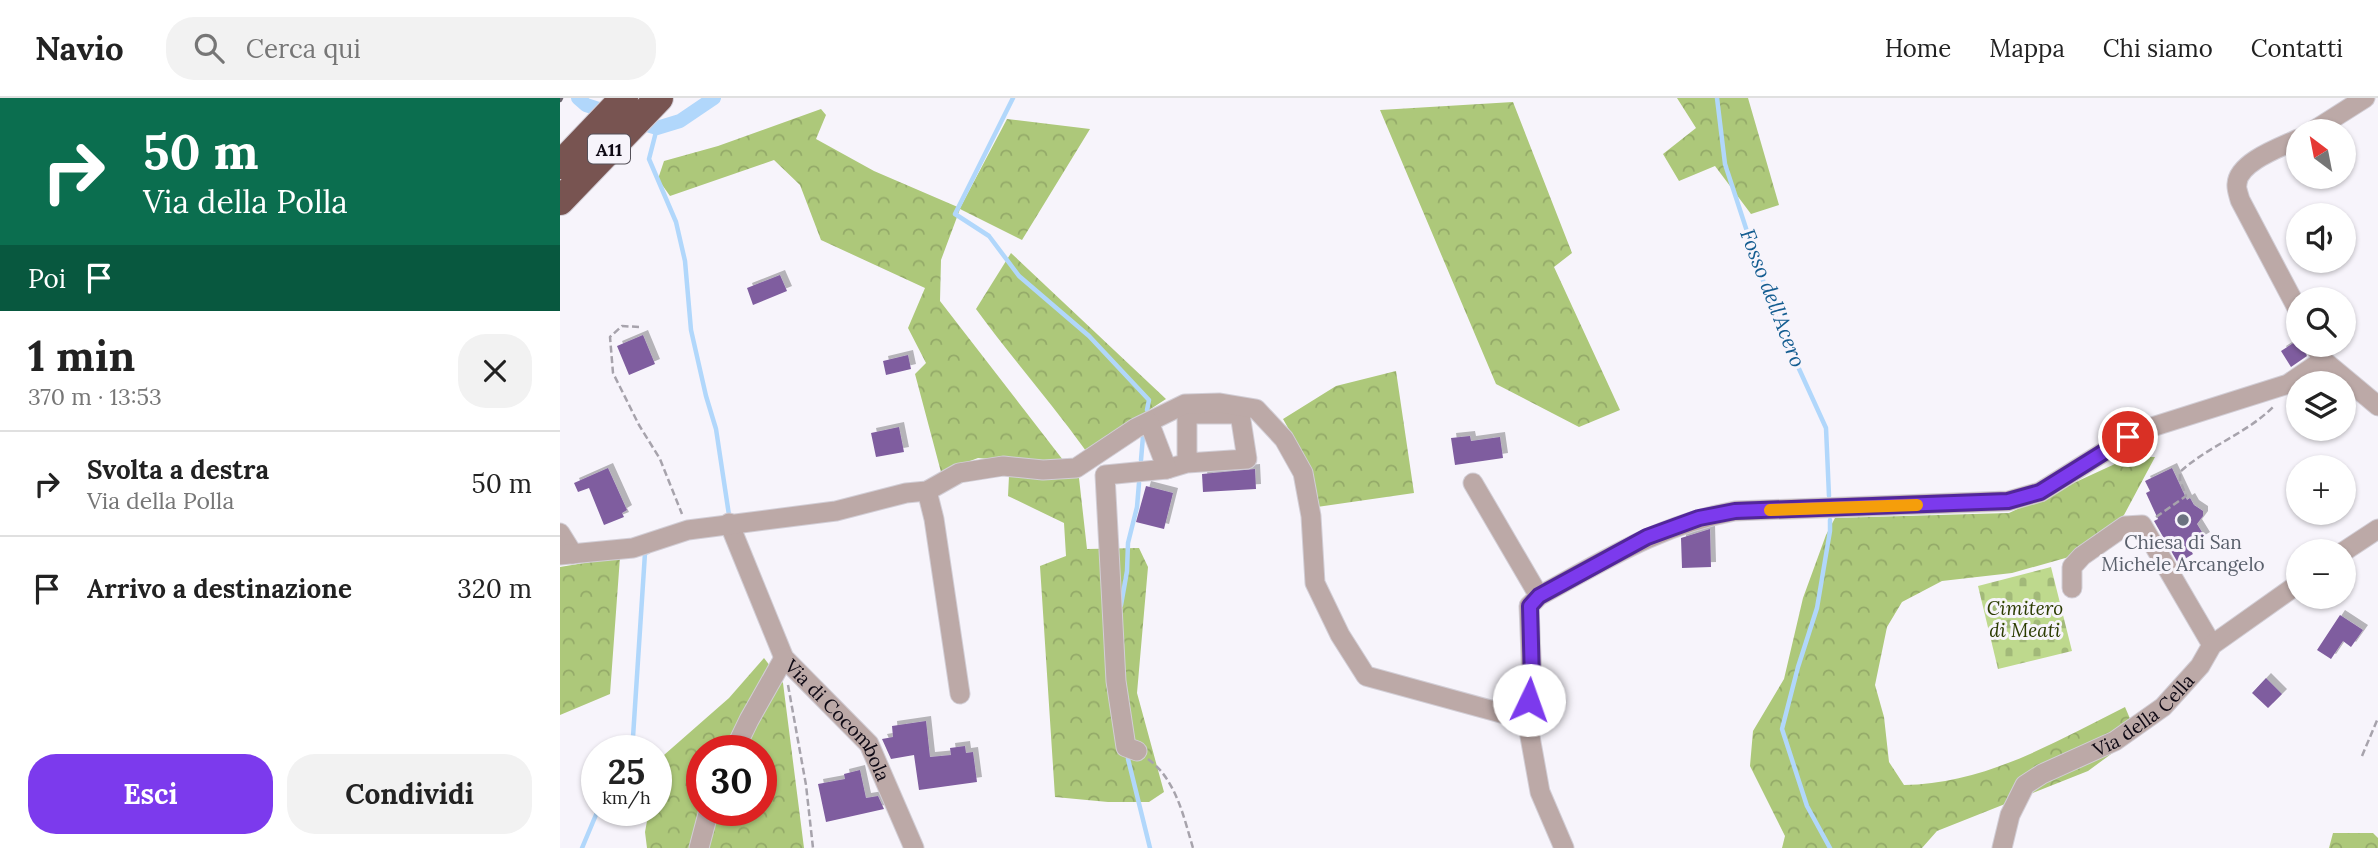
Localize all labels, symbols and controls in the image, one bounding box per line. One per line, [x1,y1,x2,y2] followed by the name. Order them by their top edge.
[166,17,656,80] search box
[35,27,124,69] text: Navio
[190,29,228,67] icon: search
[246,32,361,65] text: Cerca qui
[1885,33,1951,64] text: Home
[1989,33,2065,64] text: Mappa
[2103,33,2213,64] text: Chi siamo
[2251,33,2343,64] text: Contatti
[2286,119,2356,189] north arrow
[2286,119,2356,609] map controls
[143,120,259,182] text: 50 m
[28,126,119,217] icon: right
[588,134,630,164] road number: A11
[143,181,348,222] text: Via della Polla
[2286,203,2356,273] button: sound
[1734,225,1812,371] water label: Fosso dell'Acero
[80,259,118,297] icon: arrive
[28,262,66,295] text: Poi
[2286,287,2356,357] button: search
[28,329,135,383] text: 1 min
[458,334,532,408] button: close
[2286,371,2356,441] button: layers
[28,382,162,411] text: 370 m · 13:53
[2098,407,2158,467] pin
[2109,418,2147,456] icon: arrive
[87,453,269,486] text: Svolta a destra
[2286,455,2356,525] button: +
[28,465,66,503] icon: right
[472,467,532,500] text: 50 m
[87,486,234,515] text: Via della Polla
[2175,512,2191,528] marker: Chiesa di San Michele Arcangelo
[2101,530,2265,576] place label: Chiesa di San Michele Arcangelo
[2286,539,2356,609] button: −
[28,570,66,608] icon: arrive
[87,572,352,605] text: Arrivo a destinazione
[457,572,532,605] text: 320 m
[1987,596,2063,642] park label: Cimitero di Meati
[779,653,896,785] street label: Via di Cocombola
[1492,663,1566,737] position arrow
[2088,669,2199,762] street label: Via della Cella
[686,735,777,826] speed limit sign: 30
[608,749,645,794] text: 25
[28,754,273,834] button: Esci
[287,754,532,834] button: Condividi
[602,786,651,809] text: km/h

